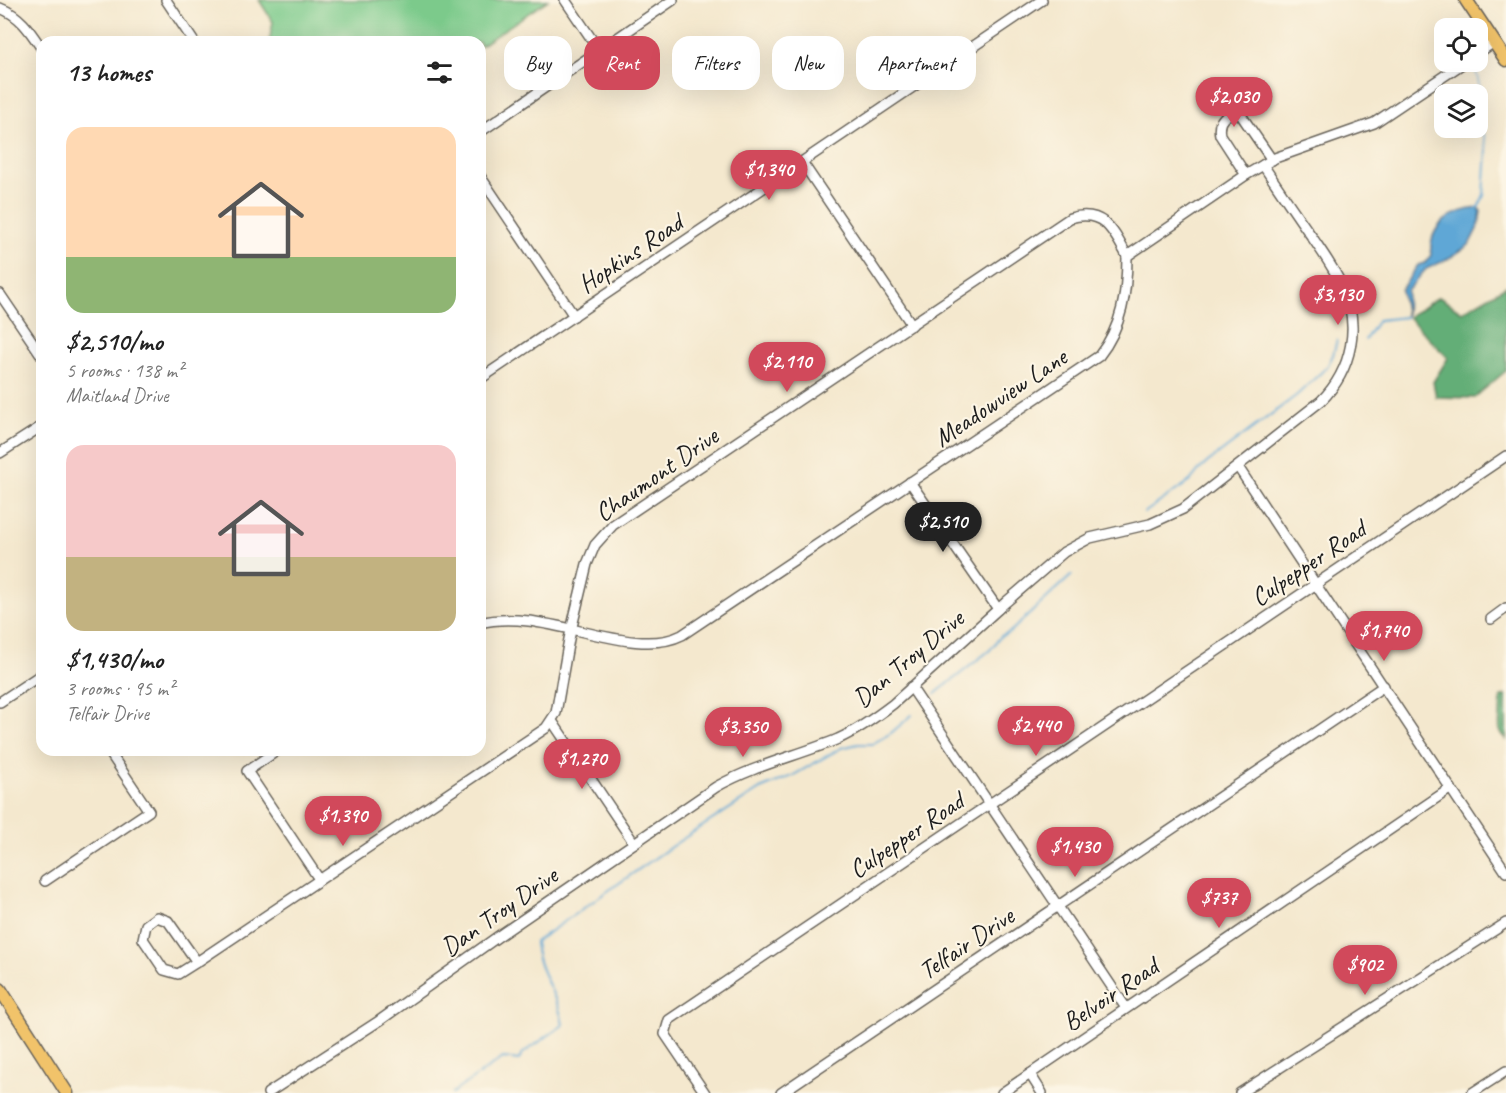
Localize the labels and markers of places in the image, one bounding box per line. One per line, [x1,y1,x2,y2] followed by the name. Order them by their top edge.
[1185,77,1283,128] pin: $2,030
[720,150,818,201] pin: $1,340
[1289,275,1387,326] pin: $3,130
[738,342,836,393] pin: $2,110
[894,502,992,553] pin: $2,510
[1335,611,1433,662] pin: $1,740
[987,706,1085,757] pin: $2,440
[694,707,792,758] pin: $3,350
[533,739,631,790] pin: $1,270
[294,796,392,847] pin: $1,390
[1026,827,1124,878] pin: $1,430
[1183,878,1255,929] pin: $737
[1329,945,1401,996] pin: $902

